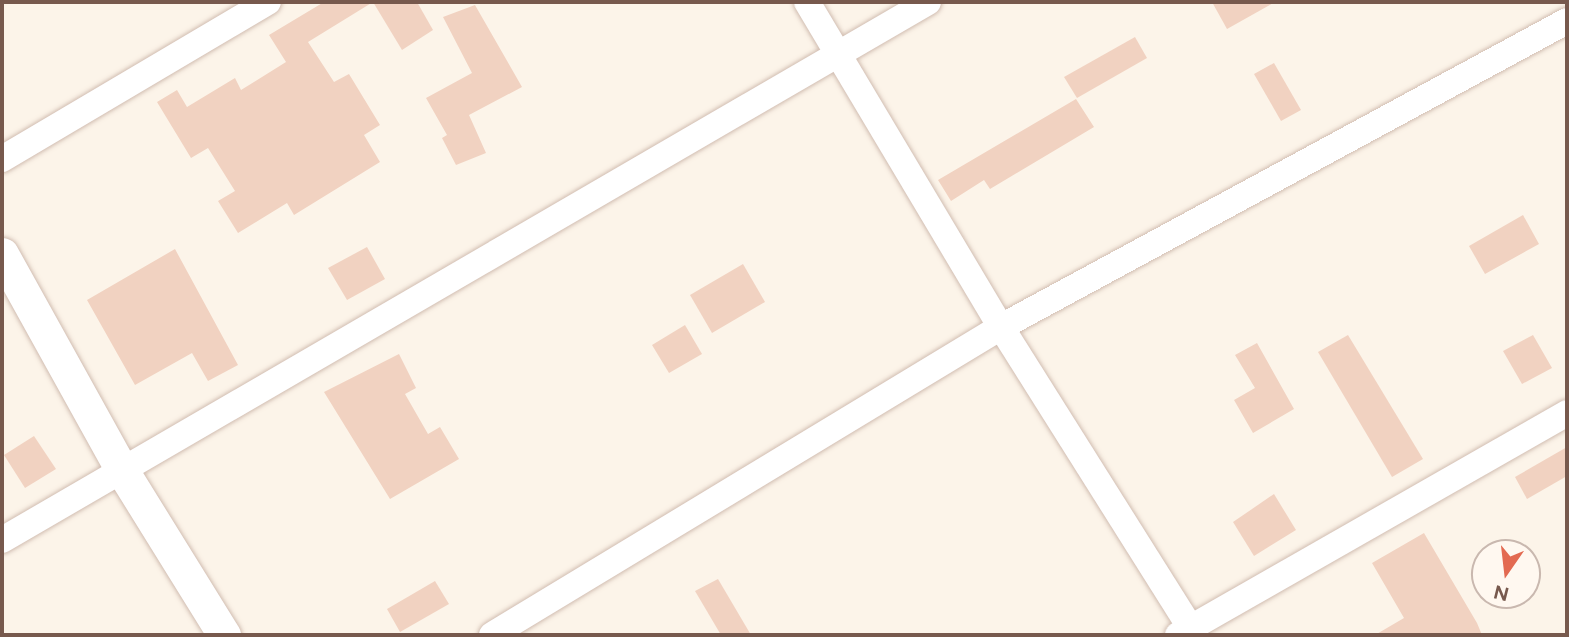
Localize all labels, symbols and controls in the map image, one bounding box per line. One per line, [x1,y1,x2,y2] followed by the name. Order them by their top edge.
[1471,539,1541,609] north arrow
[1491,580,1511,606] text: N

